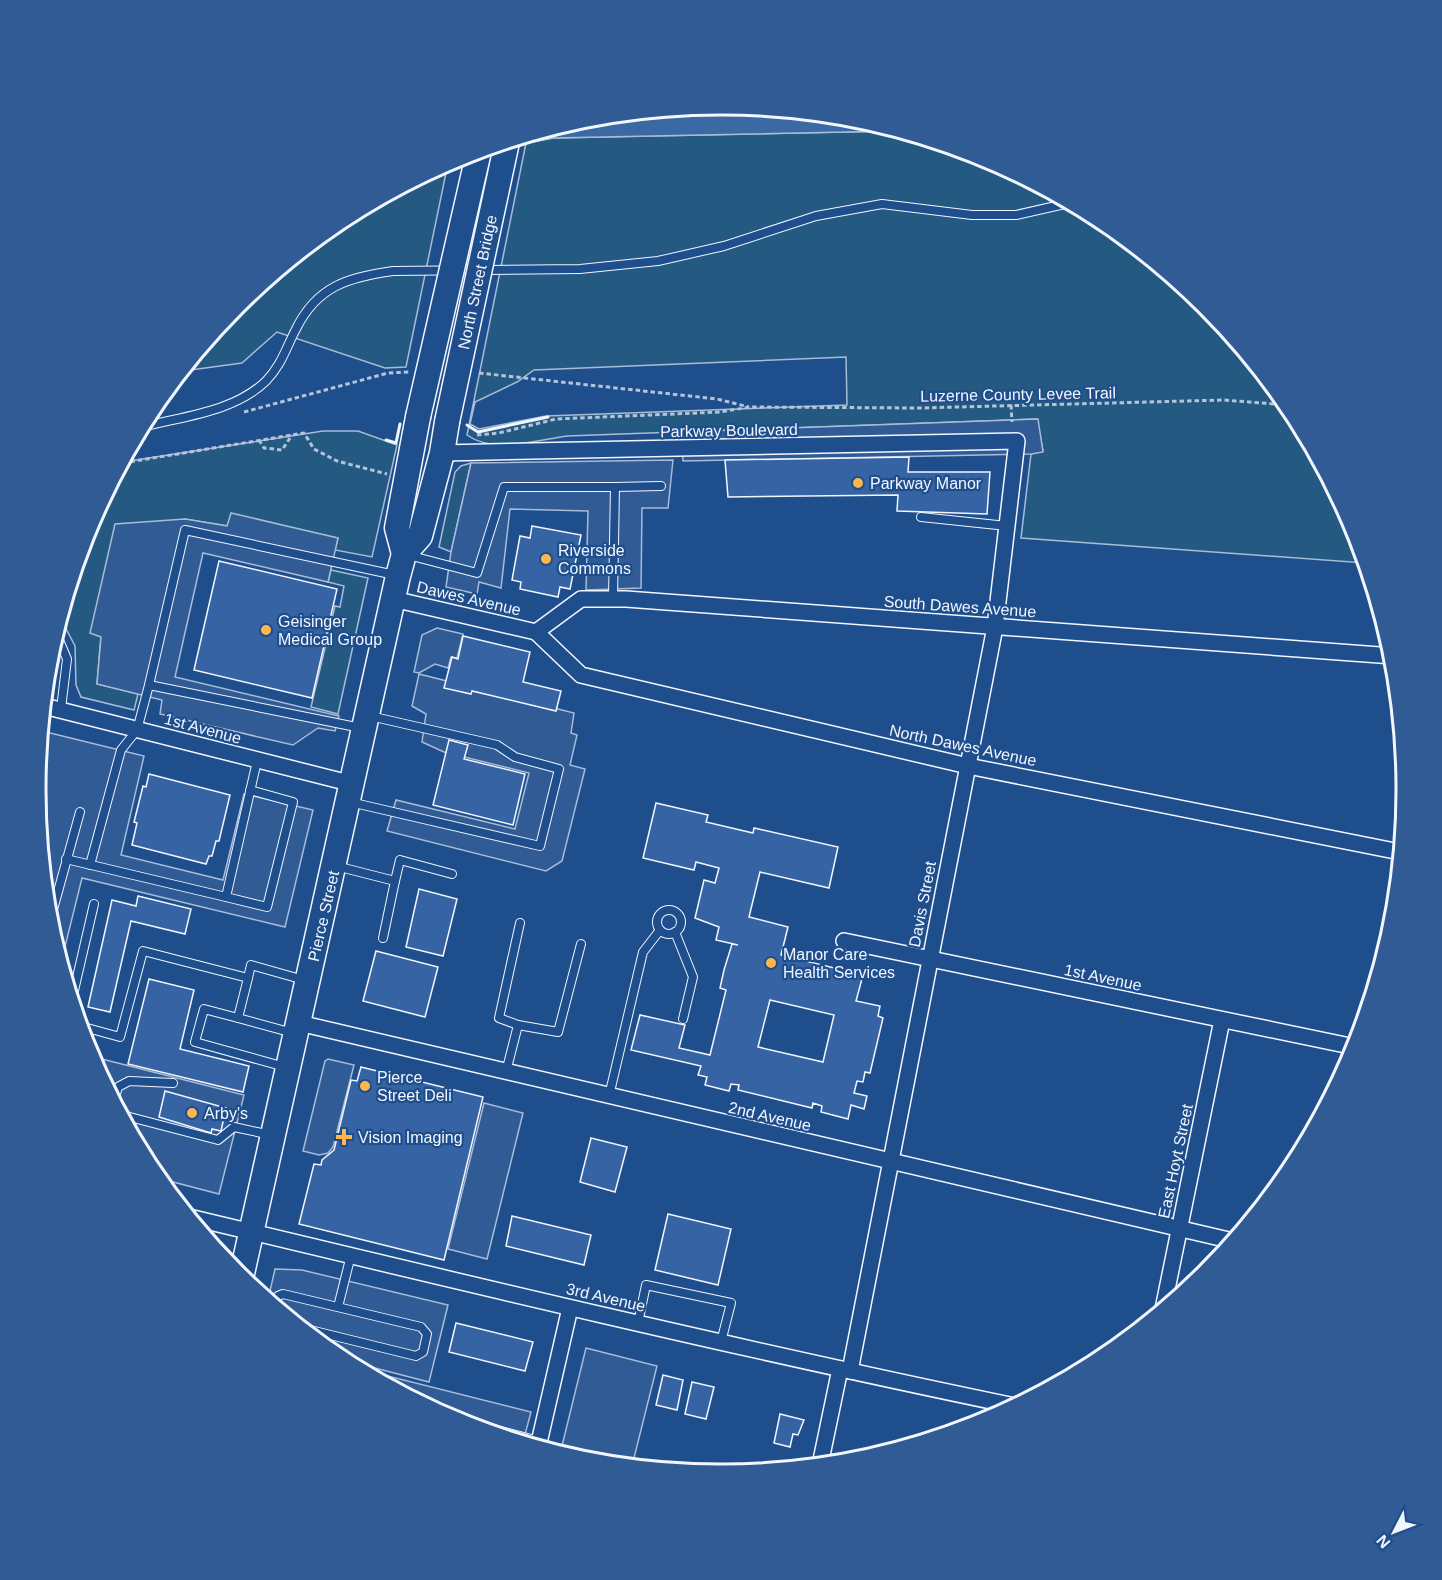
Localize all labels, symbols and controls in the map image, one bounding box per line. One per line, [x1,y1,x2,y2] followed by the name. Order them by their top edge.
[455,213,500,351] street label: North Street Bridge
[920,384,1116,405] street label: Luzerne County Levee Trail
[660,421,798,440] street label: Parkway Boulevard
[870,475,982,492] place label: Parkway Manor
[851,476,865,490] marker: Parkway Manor
[558,542,631,577] place label: Riverside Commons
[539,552,553,566] marker: Riverside Commons
[415,578,523,619] street label: Dawes Avenue
[883,593,1037,620] street label: South Dawes Avenue
[278,613,382,648] place label: Geisinger Medical Group
[259,623,273,637] marker: Geisinger Medical Group
[163,710,243,747] street label: 1st Avenue
[888,722,1038,769] street label: North Dawes Avenue
[906,859,939,948] street label: Davis Street
[305,869,342,963] street label: Pierce Street
[783,946,895,981] place label: Manor Care Health Services
[764,956,778,970] marker: Manor Care Health Services
[1063,961,1143,994] street label: 1st Avenue
[377,1069,452,1104] place label: Pierce Street Deli
[358,1079,372,1093] marker: Pierce Street Deli
[727,1099,813,1134] street label: 2nd Avenue
[1155,1102,1196,1220] street label: East Hoyt Street
[204,1105,248,1122] place label: Arby's
[185,1106,199,1120] marker: Arby's
[335,1128,353,1146] marker: Vision Imaging
[358,1129,463,1146] place label: Vision Imaging
[565,1280,647,1315] street label: 3rd Avenue
[1364,1502,1424,1562] north arrow
[1373,1532,1393,1552] text: N

